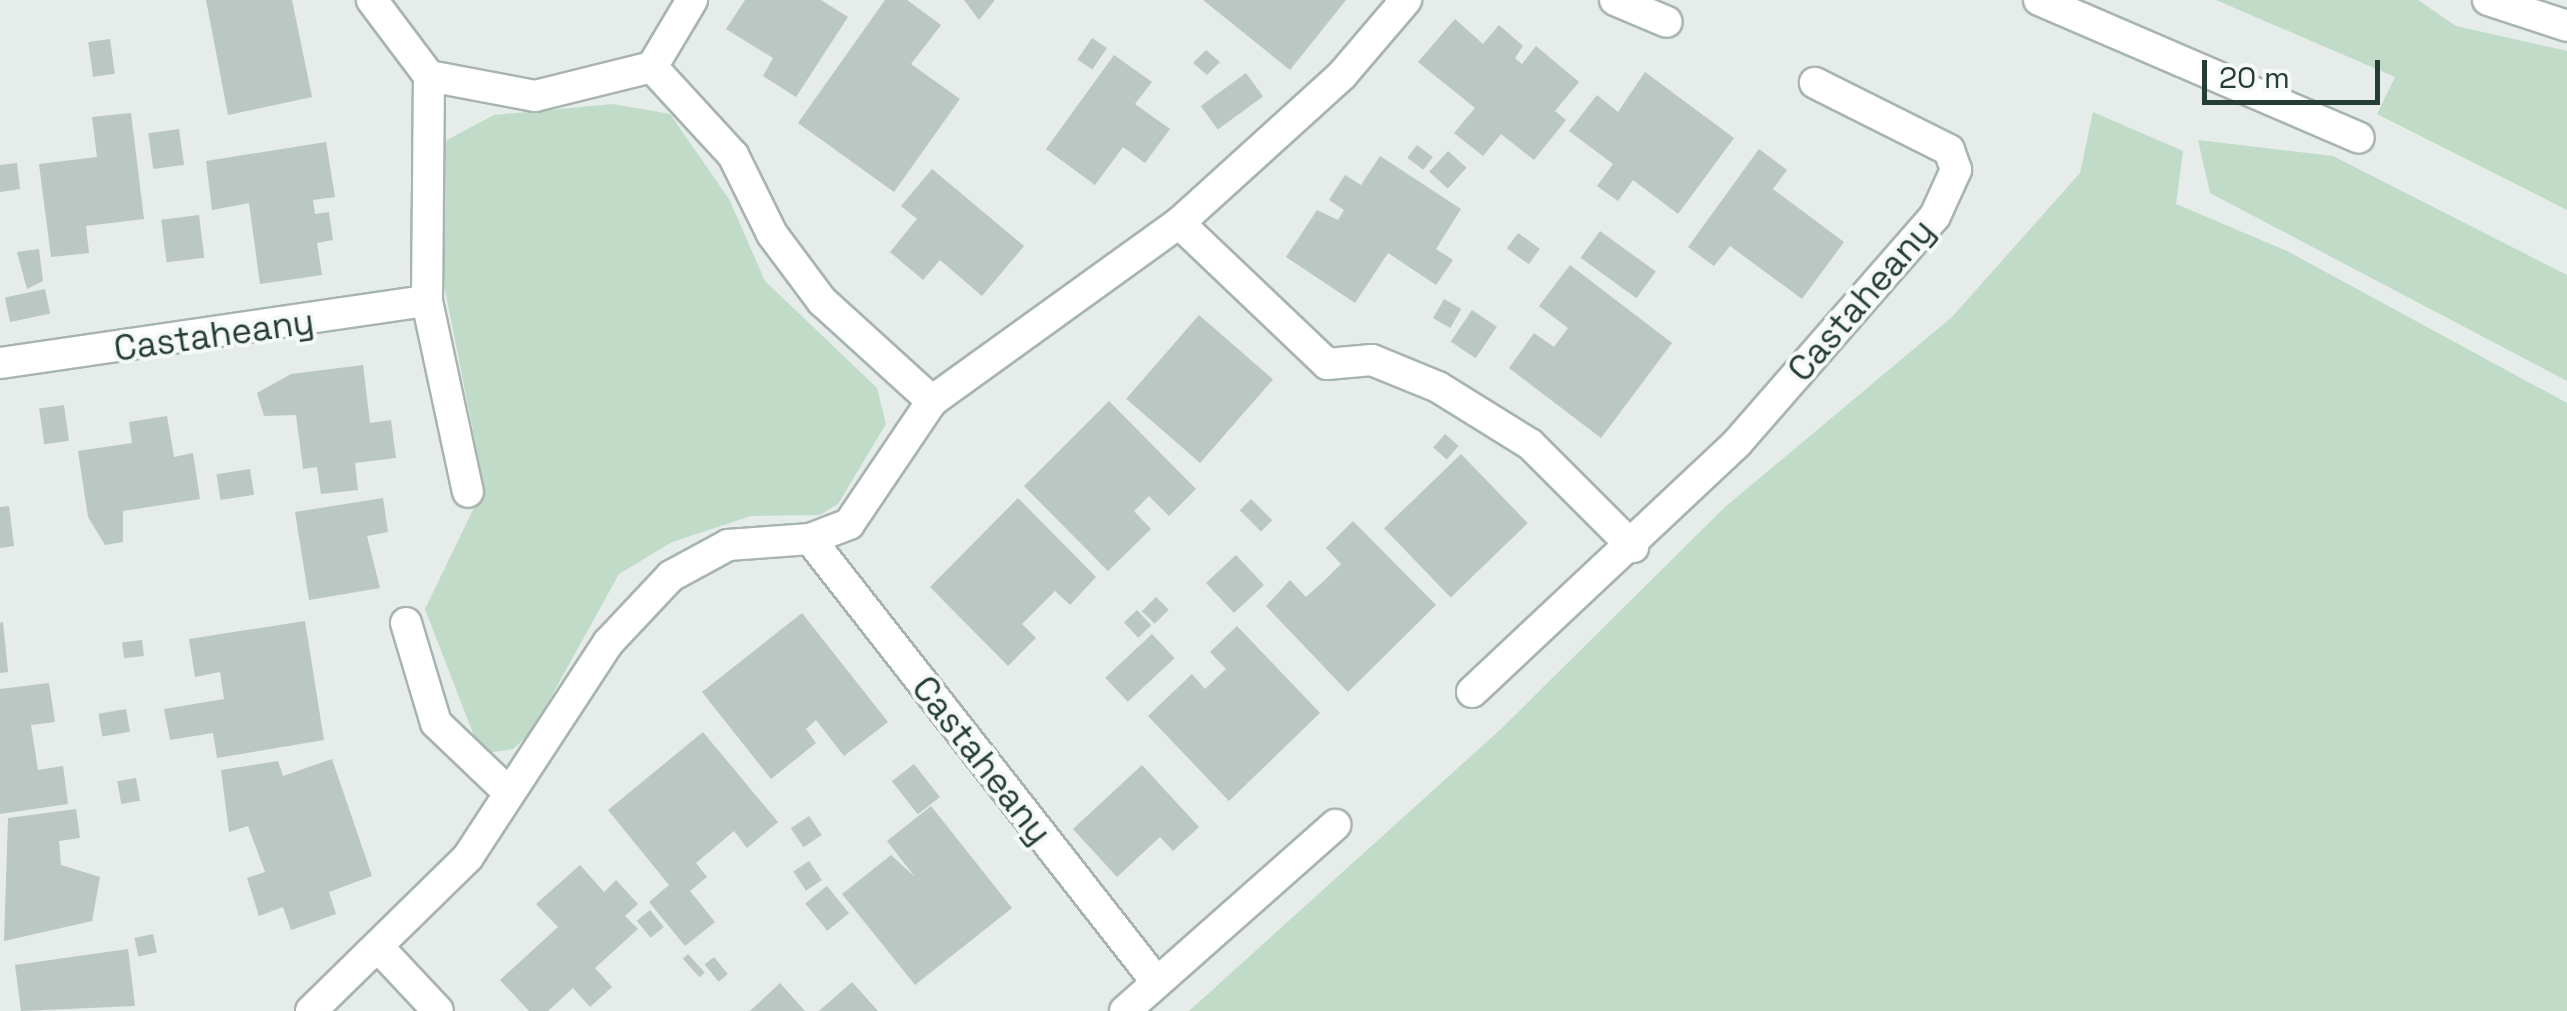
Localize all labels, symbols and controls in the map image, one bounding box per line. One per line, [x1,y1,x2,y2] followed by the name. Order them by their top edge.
[2207,40,2384,102] scale bar
[2219,58,2290,97] text: 20 m
[1779,210,1943,390] street label: Castaheany
[111,300,317,370] street label: Castaheany
[903,668,1061,852] street label: Castaheany

